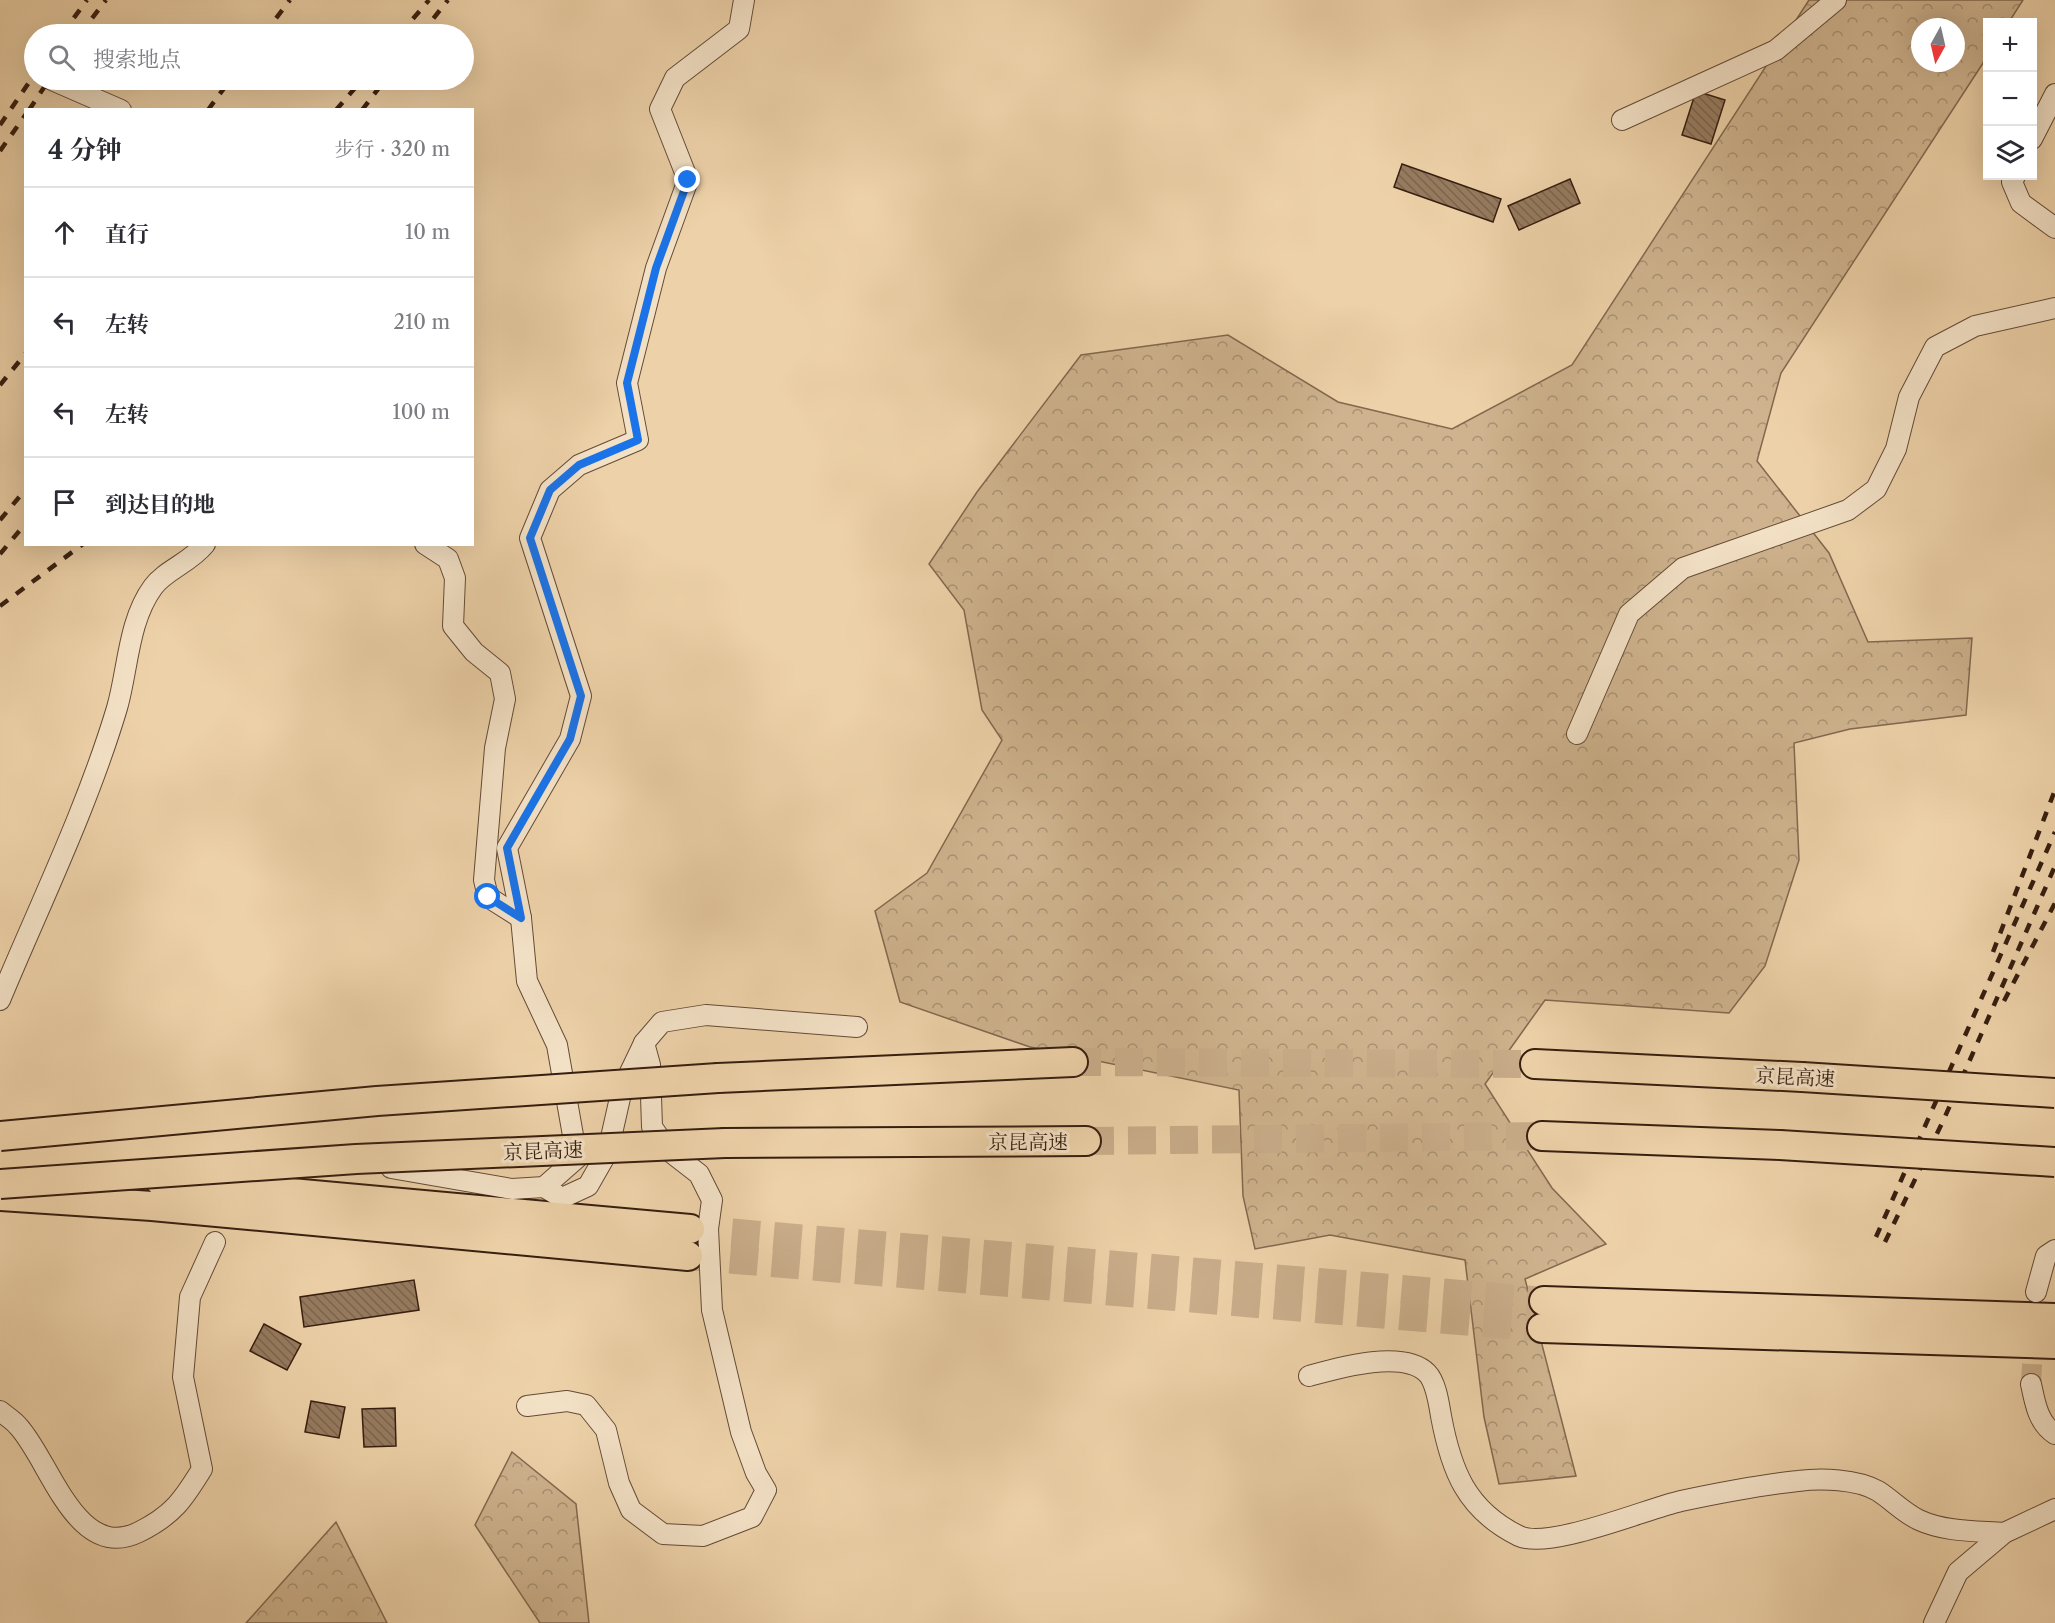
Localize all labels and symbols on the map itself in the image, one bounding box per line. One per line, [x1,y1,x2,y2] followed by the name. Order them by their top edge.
[1911,18,1965,72] north arrow
[674,166,700,192] route end
[474,883,500,909] route start
[1754,1063,1836,1091] street label: 京昆高速
[988,1130,1068,1154] street label: 京昆高速
[503,1138,583,1164] street label: 京昆高速

